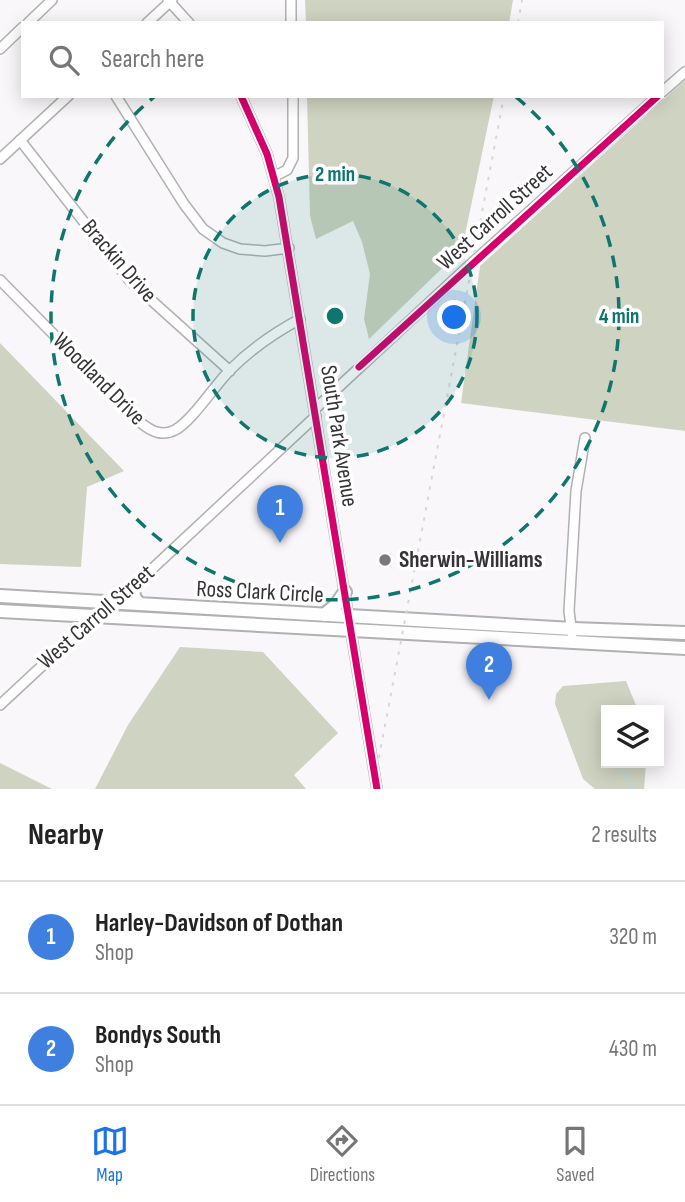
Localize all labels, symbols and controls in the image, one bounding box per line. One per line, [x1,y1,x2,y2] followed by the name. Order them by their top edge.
[21,21,664,98] search box
[45,41,83,79] icon: search
[101,44,204,75] text: Search here
[432,158,558,276] street label: West Carroll Street
[315,162,355,187] text: 2 min
[75,214,163,308] street label: Brackin Drive
[437,300,471,334] your location
[323,304,347,328] centre of rings
[599,304,639,329] text: 4 min
[47,327,151,431] street label: Woodland Drive
[314,363,364,509] street label: South Park Avenue
[257,485,303,543] pin: 1
[399,546,543,574] place label: Sherwin-Williams
[377,552,393,568] marker: Sherwin-Williams
[32,559,160,675] street label: West Carroll Street
[196,575,324,609] street label: Ross Clark Circle
[466,642,512,700] pin: 2
[601,705,664,768] map controls
[601,705,664,768] button: layers
[28,817,104,853] text: Nearby
[591,821,657,849] text: 2 results
[95,908,343,939] text: Harley-Davidson of Dothan
[46,923,56,951] text: 1
[609,923,657,951] text: 320 m
[95,939,134,967] text: Shop
[95,1020,221,1051] text: Bondys South
[46,1035,56,1063] text: 2
[609,1035,657,1063] text: 430 m
[95,1051,134,1079] text: Shop
[91,1122,129,1187] tab: Map
[310,1122,375,1187] tab: Directions
[556,1122,594,1187] tab: Saved

